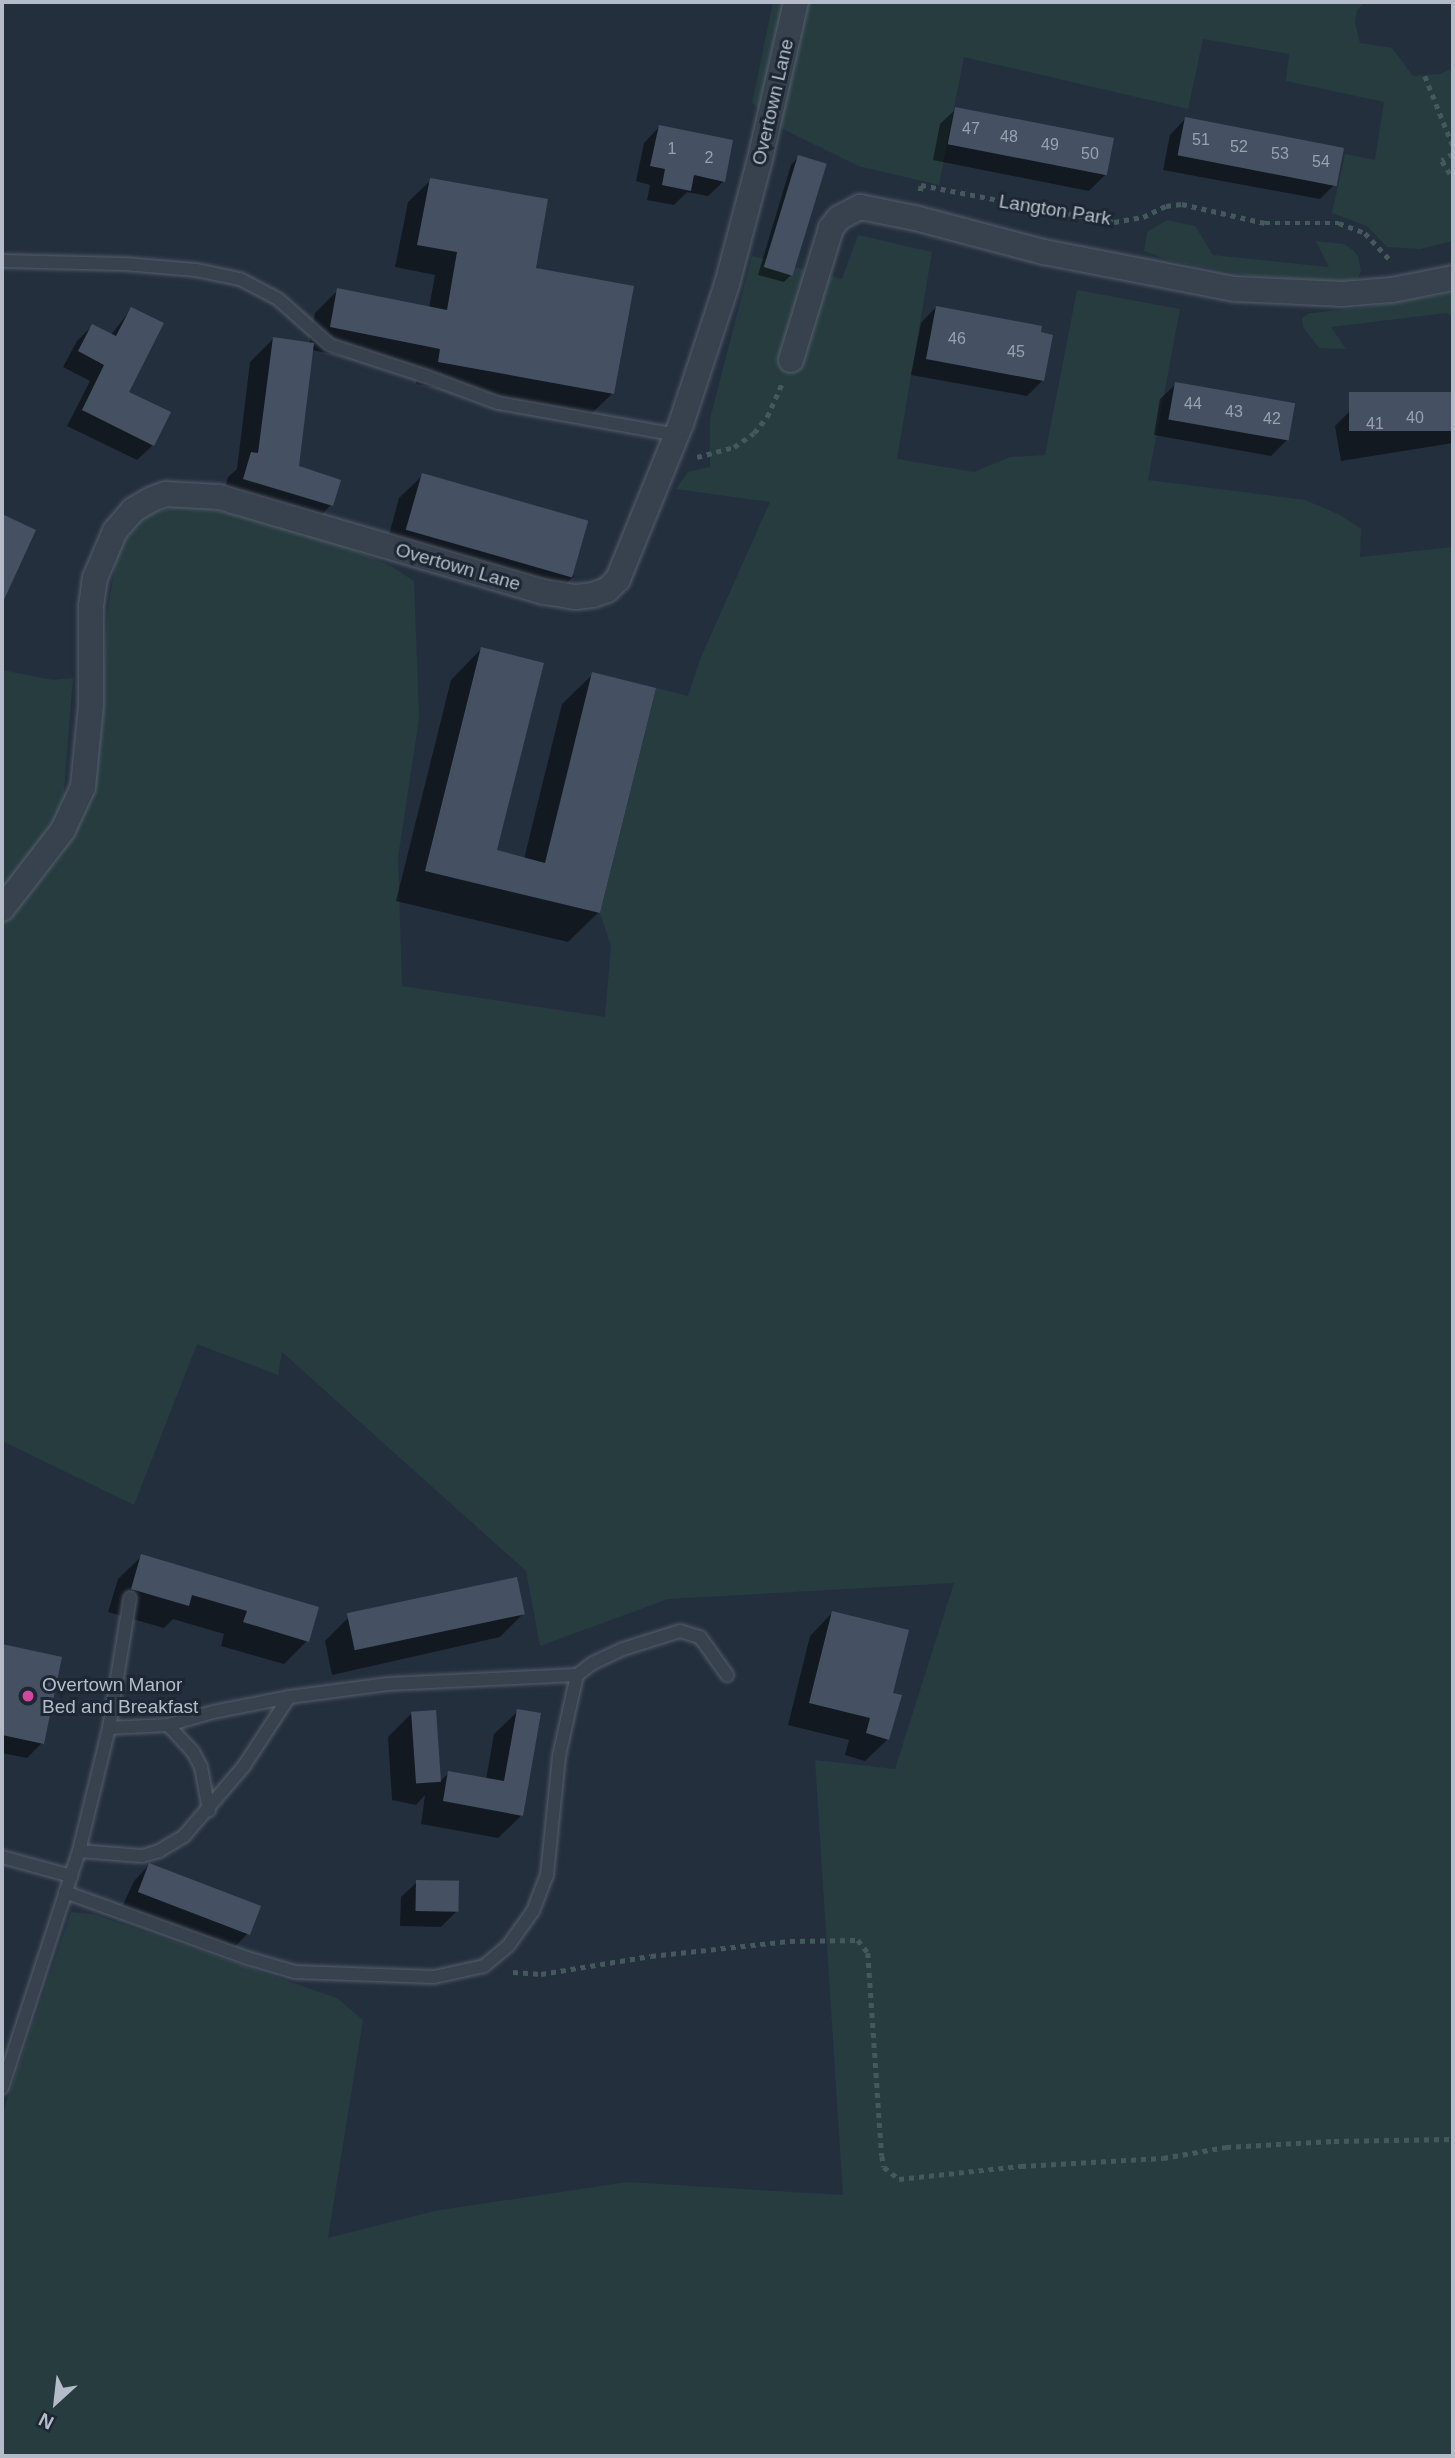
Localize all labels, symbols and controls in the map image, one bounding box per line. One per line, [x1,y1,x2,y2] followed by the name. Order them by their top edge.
[747,37,799,167] street label: Overtown Lane
[962,119,980,139] house number: 47
[1000,127,1018,147] house number: 48
[1192,130,1210,150] house number: 51
[1041,135,1059,155] house number: 49
[1230,137,1248,157] house number: 52
[668,139,676,159] house number: 1
[1081,144,1099,164] house number: 50
[1271,144,1289,164] house number: 53
[705,148,713,168] house number: 2
[1312,152,1330,172] house number: 54
[997,190,1113,230] street label: Langton Park
[948,329,966,349] house number: 46
[1007,342,1025,362] house number: 45
[1184,394,1202,414] house number: 44
[1225,402,1243,422] house number: 43
[1406,408,1424,428] house number: 40
[1263,409,1281,429] house number: 42
[1366,414,1384,434] house number: 41
[393,538,523,596] street label: Overtown Lane
[42,1674,198,1718] place label: Overtown Manor Bed and Breakfast
[20,1688,36,1704] marker: Overtown Manor Bed and Breakfast
[21,2367,91,2437] north arrow
[35,2409,57,2434] text: N

